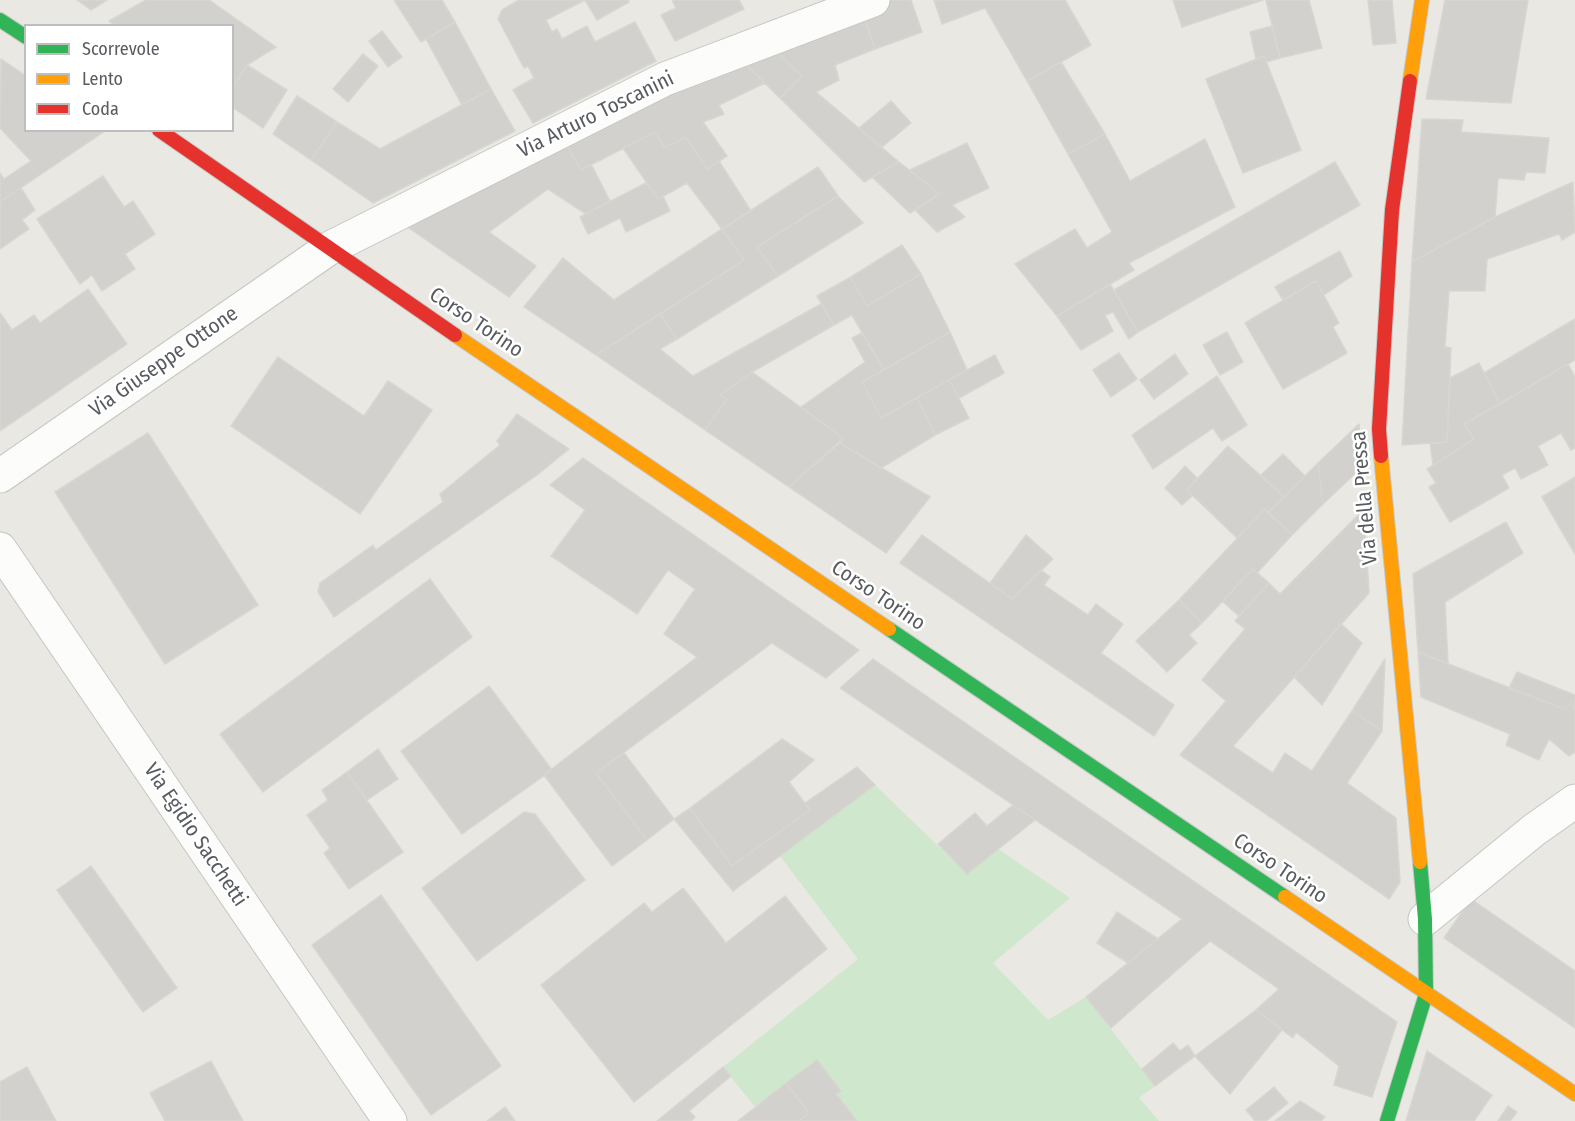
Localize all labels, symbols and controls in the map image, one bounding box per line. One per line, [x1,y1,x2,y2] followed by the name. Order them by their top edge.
[24,24,234,132] legend
[82,38,160,60] text: Scorrevole
[514,66,678,164] street label: Via Arturo Toscanini
[82,68,123,90] text: Lento
[82,98,119,120] text: Coda
[424,282,528,364] street label: Corso Torino
[85,301,243,423] street label: Via Giuseppe Ottone
[1347,430,1383,566] street label: Via della Pressa
[826,555,930,637] street label: Corso Torino
[138,759,252,911] street label: Via Egidio Sacchetti
[1228,828,1332,910] street label: Corso Torino

